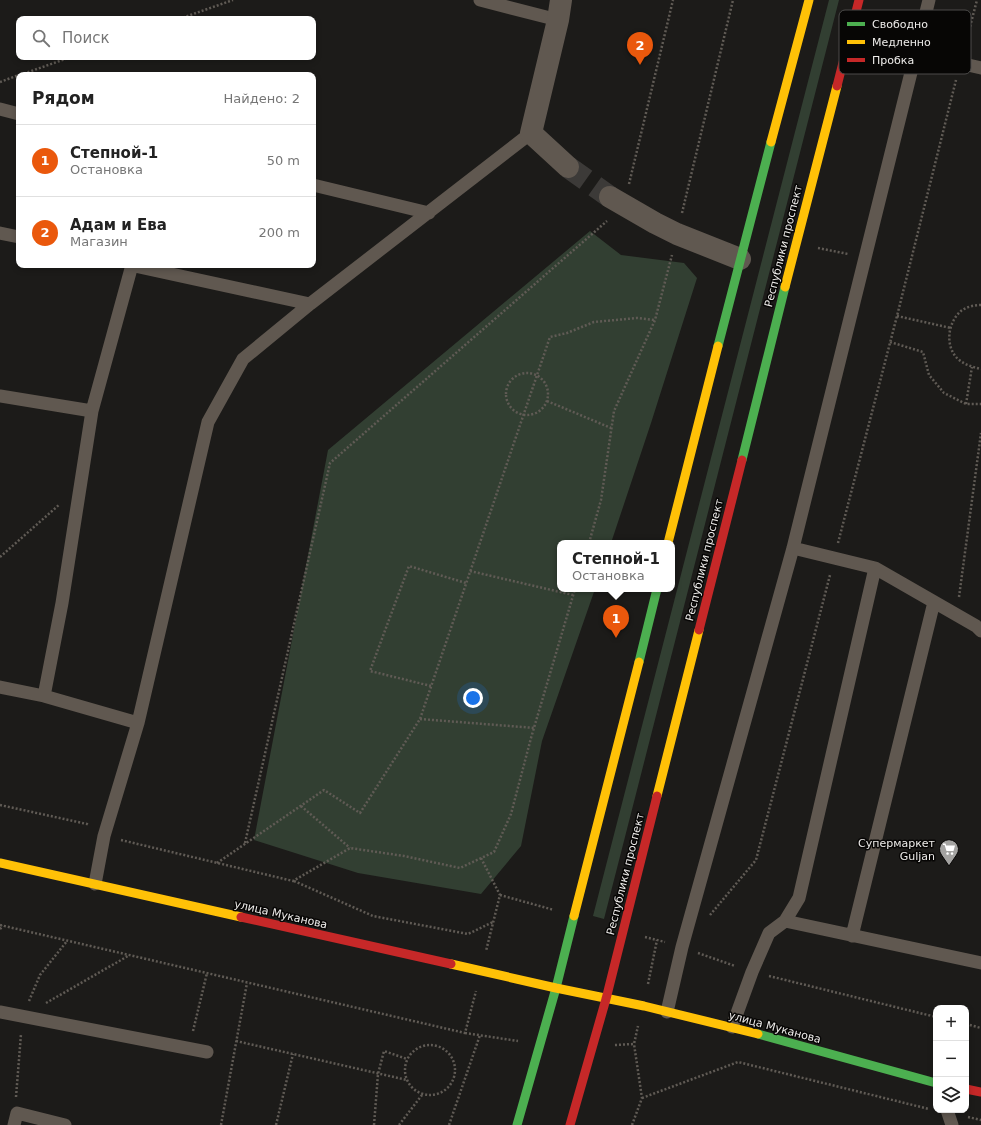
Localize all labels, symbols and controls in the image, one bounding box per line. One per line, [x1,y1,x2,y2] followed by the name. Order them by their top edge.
[839,10,971,74] legend
[16,16,316,60] search box
[872,18,928,31] text: Свободно
[30,27,52,49] icon: search
[62,29,110,47] text: Поиск
[627,32,653,65] pin: 2
[872,36,931,49] text: Медленно
[872,54,914,67] text: Пробка
[32,88,95,108] text: Рядом
[224,91,300,106] text: Найдено: 2
[70,144,158,162] text: Степной-1
[40,153,50,168] text: 1
[267,153,300,168] text: 50 m
[70,162,143,177] text: Остановка
[762,183,805,309] street label: Республики проспект
[70,216,167,234] text: Адам и Ева
[40,225,50,240] text: 2
[258,225,300,240] text: 200 m
[70,234,128,249] text: Магазин
[683,497,726,623] street label: Республики проспект
[557,540,675,592] popup
[572,550,660,568] text: Степной-1
[572,568,645,583] text: Остановка
[603,605,629,638] pin: 1
[463,688,483,708] your location
[604,811,647,937] street label: Республики проспект
[858,837,936,863] place label: Супермаркет Guljan
[938,838,960,866] supermarket icon: Супермаркет Guljan
[233,897,329,932] street label: улица Муканова
[933,1005,969,1113] map controls
[933,1005,969,1041] button: +
[727,1009,822,1046] street label: улица Муканова
[933,1041,969,1077] button: −
[933,1077,969,1113] button: layers

